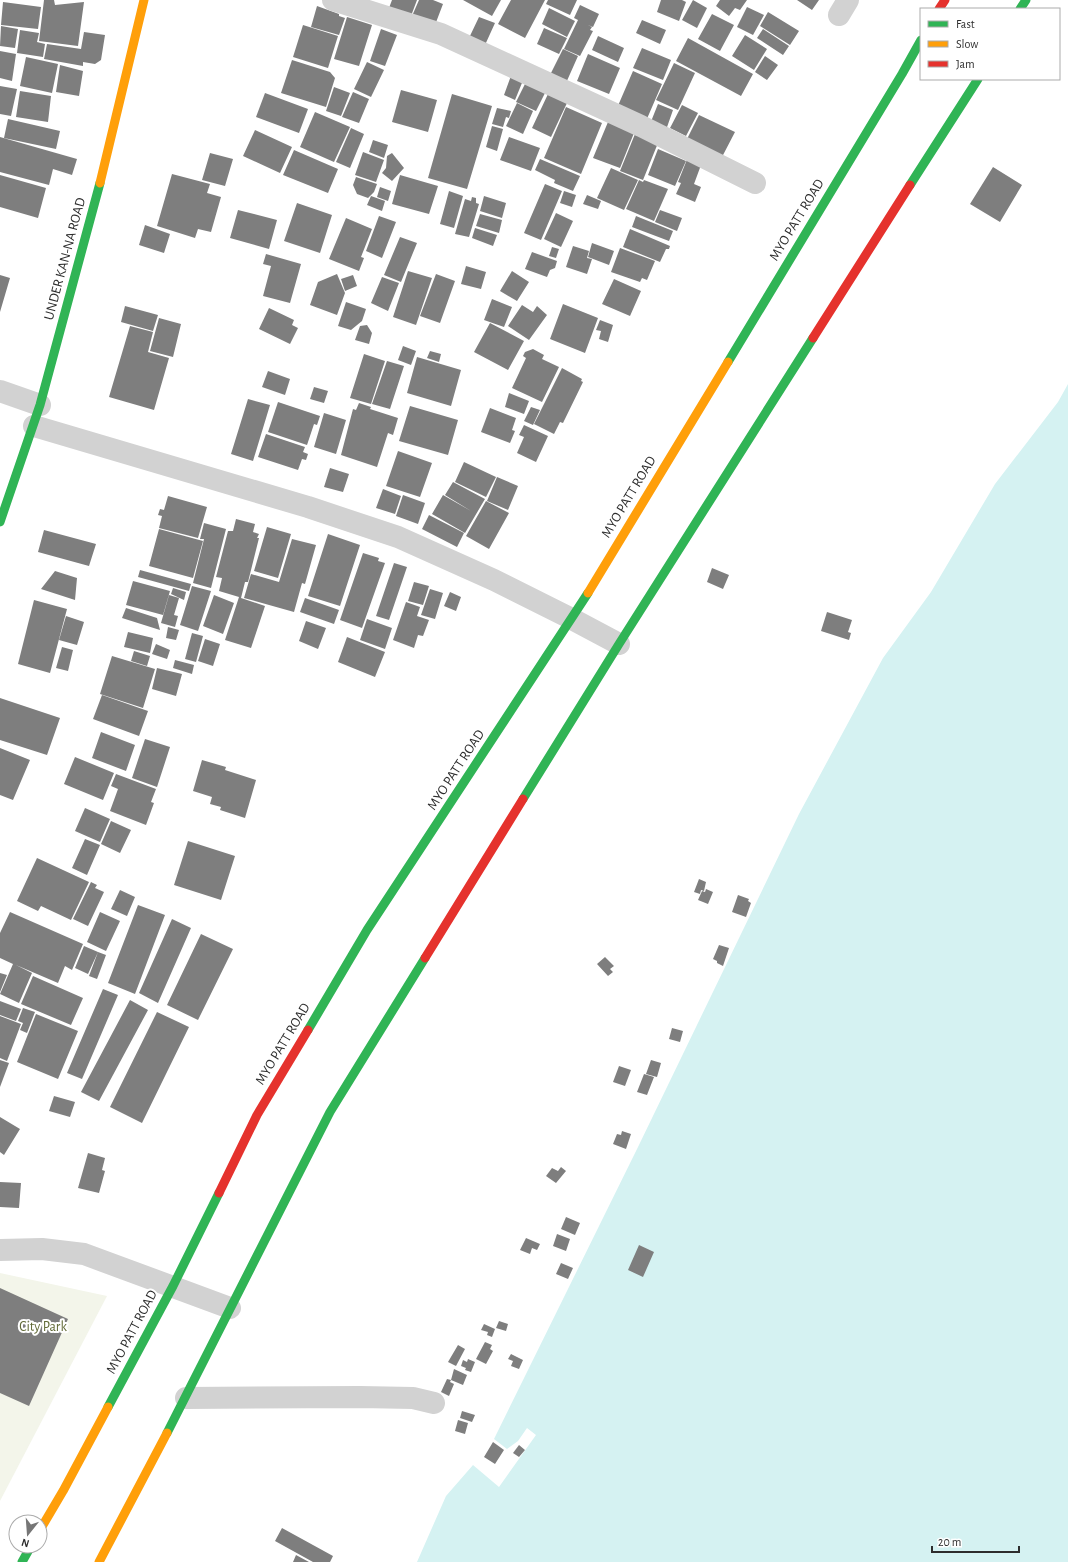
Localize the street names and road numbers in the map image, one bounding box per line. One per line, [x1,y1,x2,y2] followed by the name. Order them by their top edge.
[767,177,827,263] street label: MYO PATT ROAD
[42,196,88,322] street label: UNDER KAN-NA ROAD
[599,454,659,540] street label: MYO PATT ROAD
[425,727,487,813] street label: MYO PATT ROAD
[253,1001,313,1087] street label: MYO PATT ROAD
[104,1288,160,1376] street label: MYO PATT ROAD

